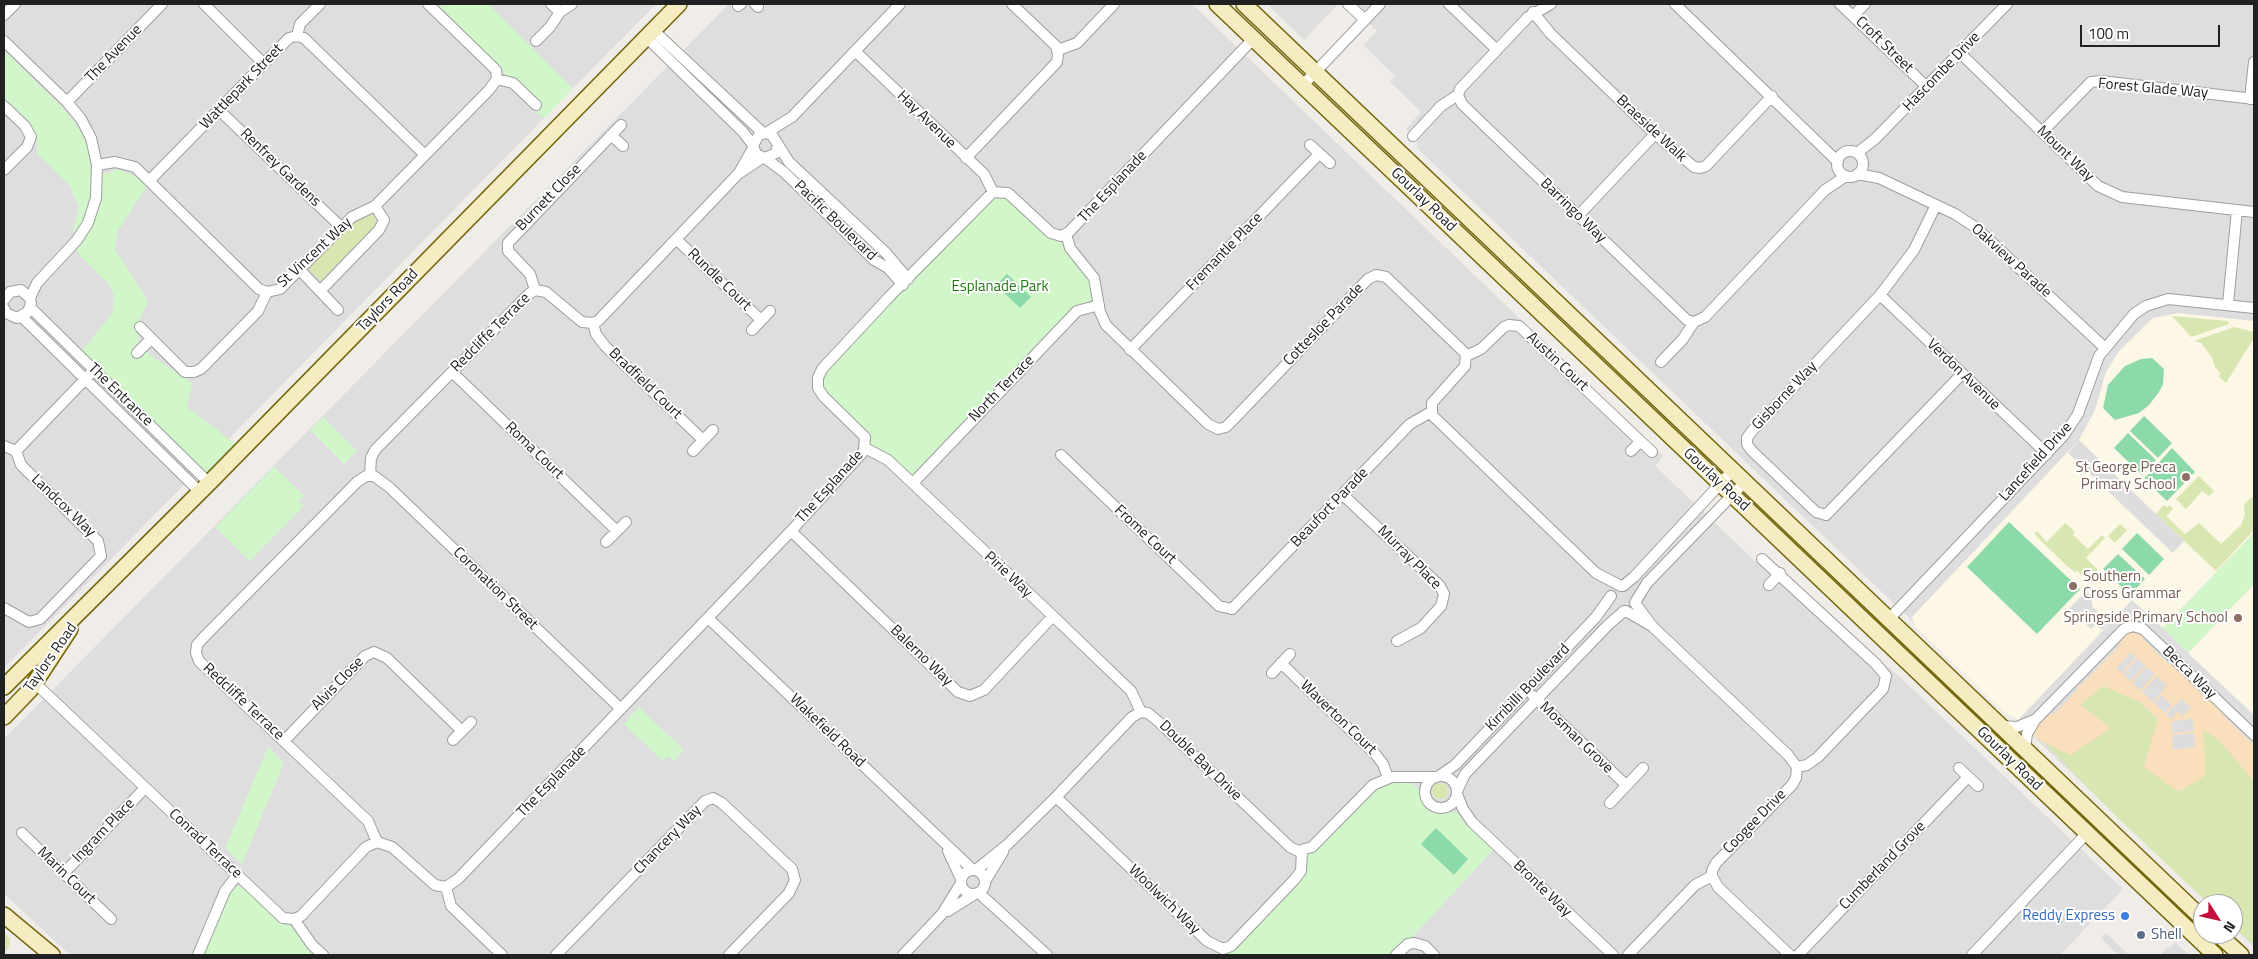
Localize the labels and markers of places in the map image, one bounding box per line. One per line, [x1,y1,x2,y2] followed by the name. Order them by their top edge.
[2075,459,2176,494] place label: St George Preca Primary School
[2180,471,2192,483] marker: St George Preca Primary School
[2083,568,2181,603] place label: Southern Cross Grammar
[2067,580,2079,592] marker: Southern Cross Grammar
[2063,609,2228,627] place label: Springside Primary School
[2232,612,2244,624] marker: Springside Primary School
[2022,907,2115,925] place label: Reddy Express
[2119,910,2131,922] marker: Reddy Express
[2151,926,2182,944] place label: Shell
[2135,929,2147,941] marker: Shell

